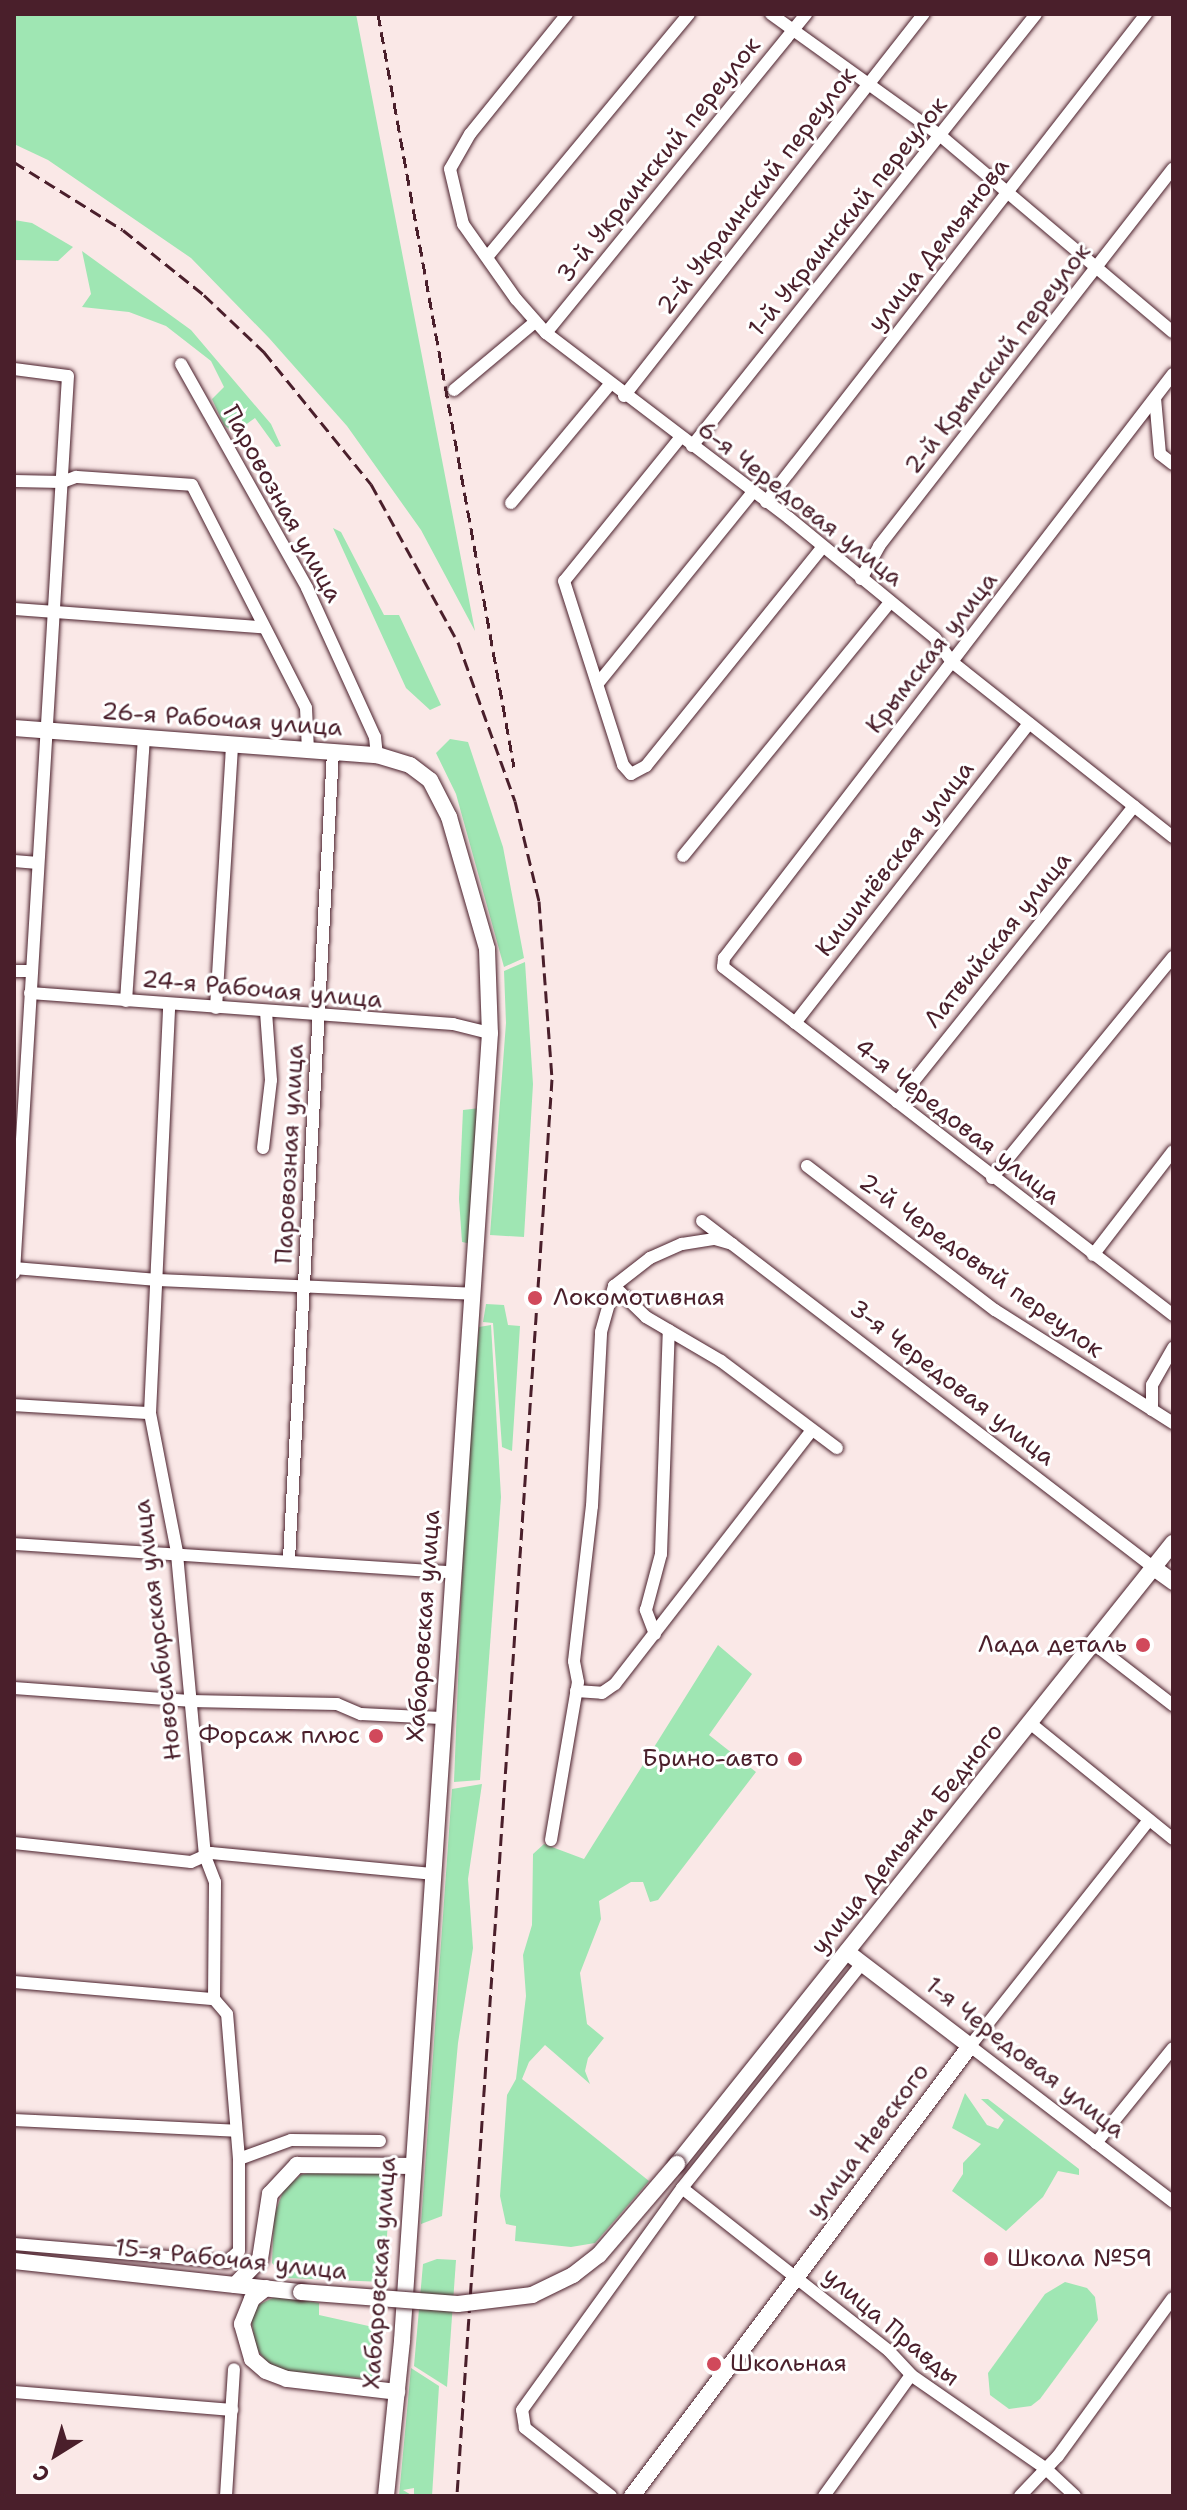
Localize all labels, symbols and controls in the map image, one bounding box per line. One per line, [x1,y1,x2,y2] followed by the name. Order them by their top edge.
[551,32,767,288] street label: 3-й Украинский переулок
[651,62,863,320] street label: 2-й Украинский переулок
[742,91,954,343] street label: 1-й Украинский переулок
[862,153,1016,337] street label: улица Демьянова
[899,238,1097,480] street label: 2-й Крымский переулок
[216,401,348,607] street label: Паровозная улица
[692,415,908,593] street label: 6-я Чередовая улица
[860,567,1004,739] street label: Крымская улица
[101,697,343,743] street label: 26-я Рабочая улица
[810,756,980,962] street label: Кишинёвская улица
[918,846,1078,1034] street label: Латвийская улица
[141,965,383,1015] street label: 24-я Рабочая улица
[849,1033,1065,1211] street label: 4-я Чередовая улица
[270,1043,310,1265] street label: Паровозная улица
[853,1168,1109,1364] street label: 2-й Чередовый переулок
[553,1284,725,1312] place label: Локомотивная
[524,1287,546,1309] marker: Локомотивная
[844,1294,1060,1472] street label: 3-я Чередовая улица
[128,1498,188,1762] street label: Новосибирская улица
[402,1509,446,1743] street label: Хабаровская улица
[978,1631,1127,1659] place label: Лада деталь
[1134,1636,1152,1654] marker: Лада деталь
[805,1718,1009,1960] street label: улица Демьяна Бедного
[198,1722,360,1750] place label: Форсаж плюс
[367,1727,385,1745] marker: Форсаж плюс
[642,1745,779,1773] place label: Брино-авто
[786,1750,804,1768] marker: Брино-авто
[920,1971,1130,2145] street label: 1-я Чередовая улица
[800,2058,936,2224] street label: улица Невского
[358,2156,402,2390] street label: Хабаровская улица
[113,2233,349,2287] street label: 15-я Рабочая улица
[1007,2245,1152,2273] place label: Школа №59
[982,2250,1000,2268] marker: Школа №59
[817,2261,965,2393] street label: улица Правды
[730,2350,847,2378] place label: Школьная
[705,2355,723,2373] marker: Школьная
[16,2414,96,2494] north arrow
[27,2458,55,2489] text: С

